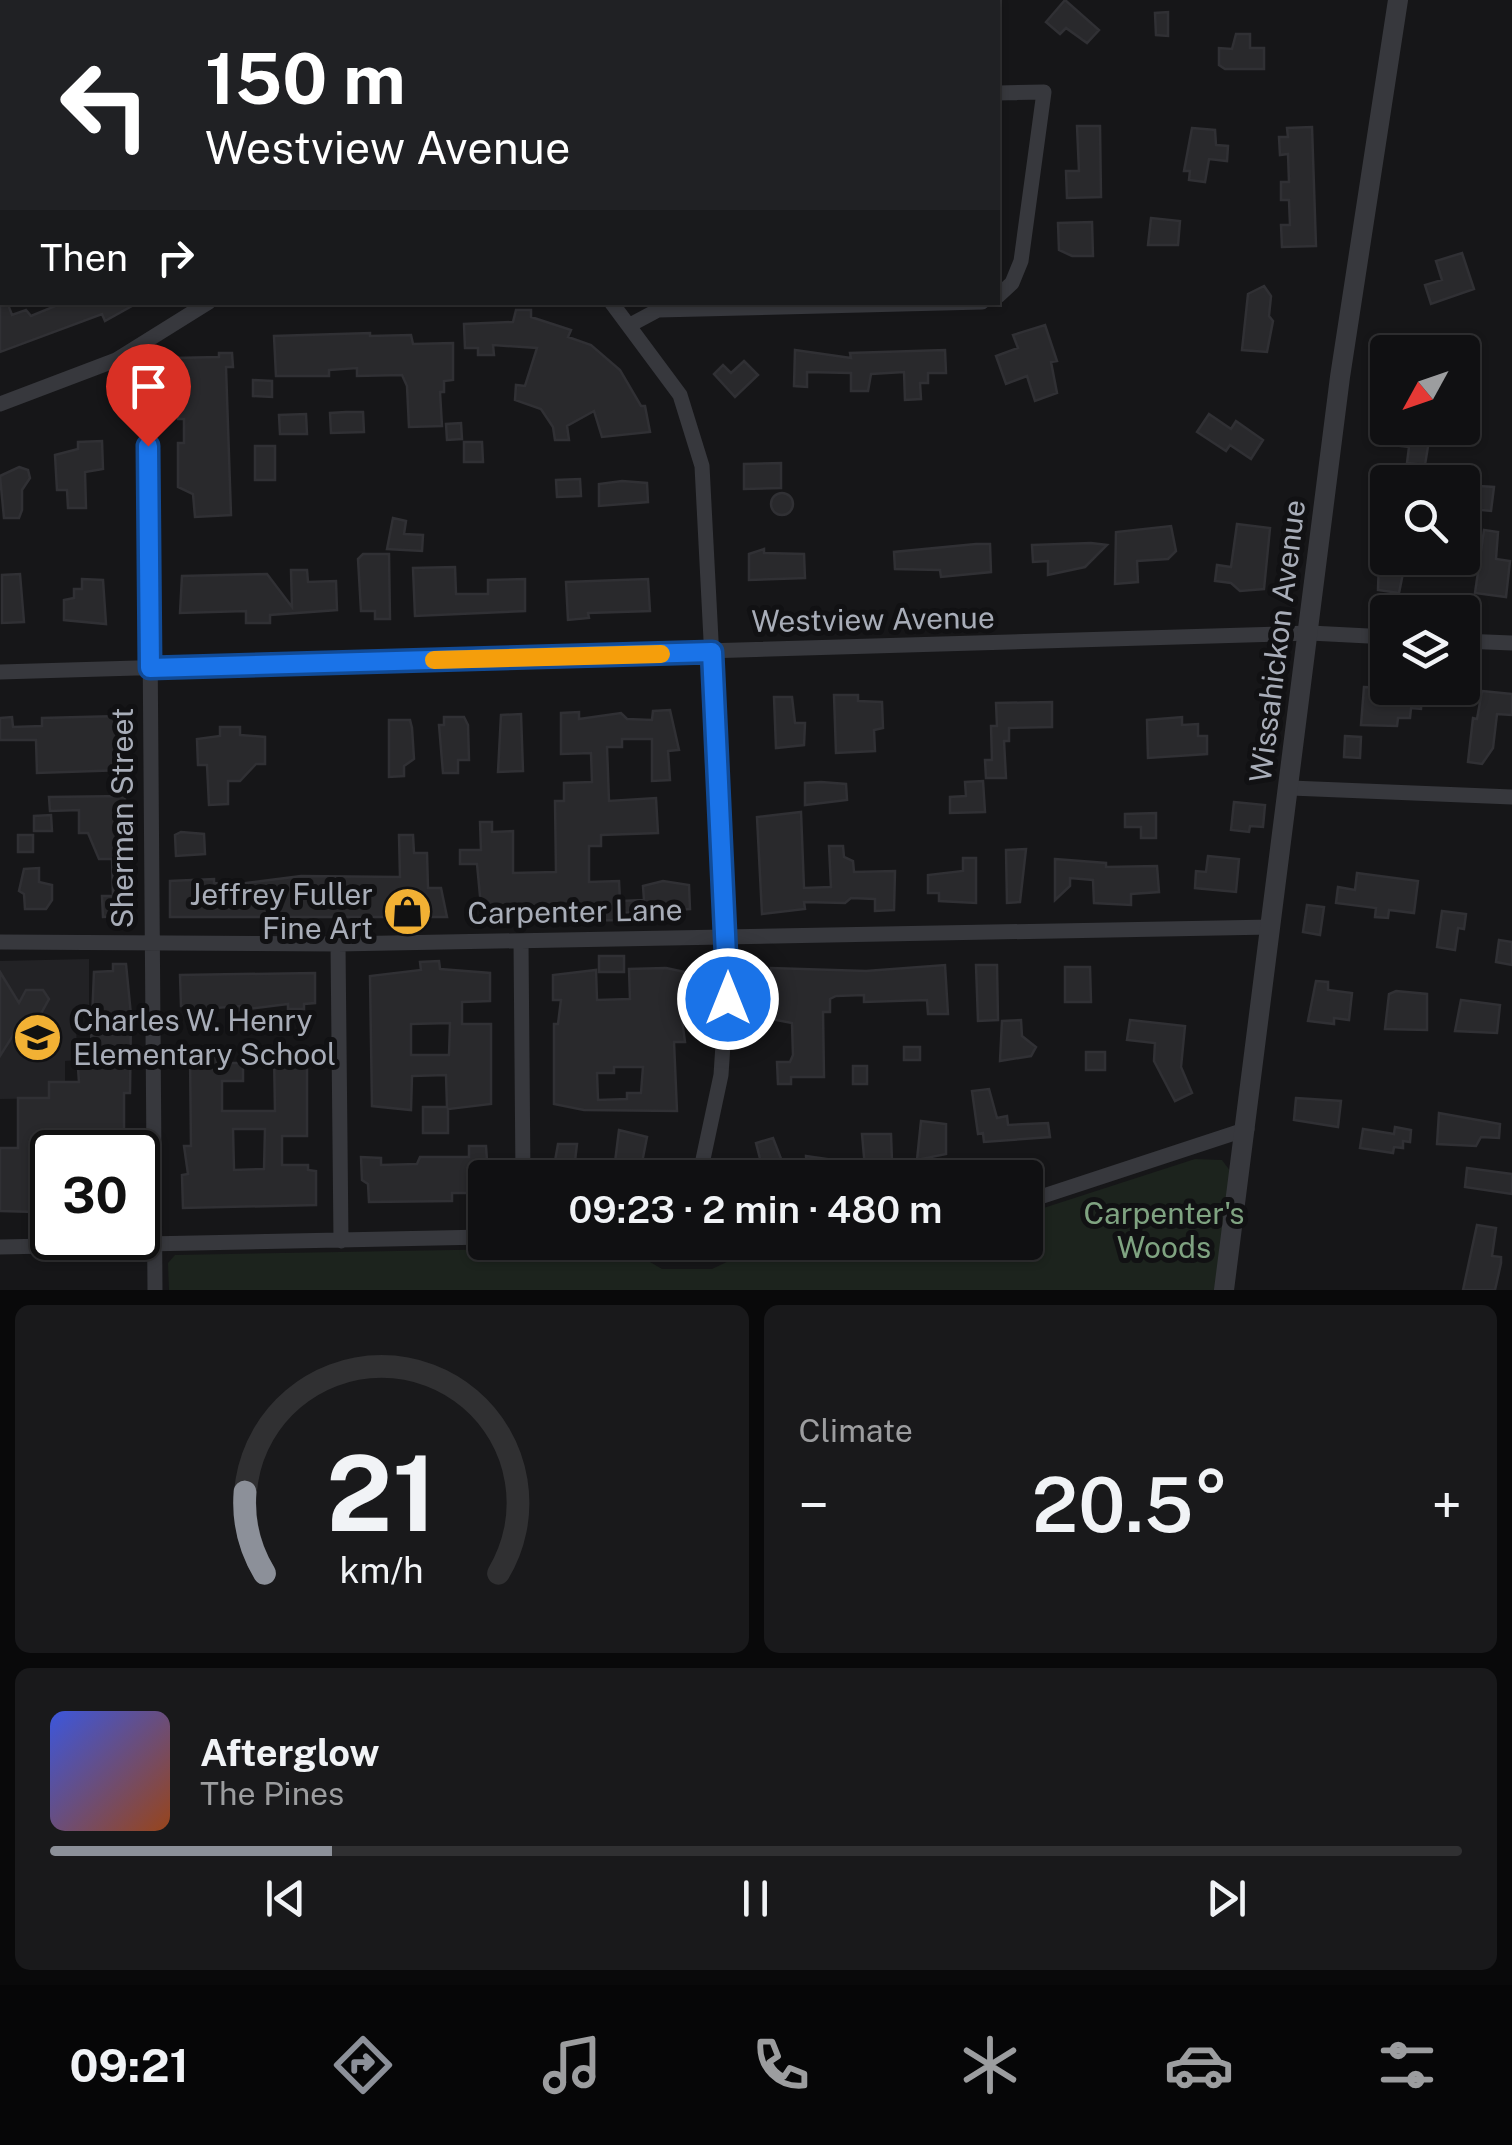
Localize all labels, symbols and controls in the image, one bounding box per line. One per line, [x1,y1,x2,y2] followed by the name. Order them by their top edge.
[205,37,406,120] text: 150 m
[40,40,170,170] icon: left
[205,121,570,174] text: Westview Avenue
[148,230,203,285] icon: right
[40,235,128,280] text: Then
[1370,335,1480,445] north arrow
[1370,335,1480,705] map controls
[106,344,191,447] pin
[121,359,176,414] icon: arrive
[1370,465,1480,575] button: search
[1242,497,1312,784] street label: Wissahickon Avenue
[1370,595,1480,705] button: layers
[751,599,995,639] street label: Westview Avenue
[104,708,140,928] street label: Sherman Street
[190,876,373,946] place label: Jeffrey Fuller Fine Art
[382,886,434,938] shop icon: Jeffrey Fuller Fine Art
[467,891,683,931] street label: Carpenter Lane
[676,947,780,1051] position arrow
[73,1002,336,1072] place label: Charles W. Henry Elementary School
[12,1012,64,1064] school or university icon: Charles W. Henry Elementary School
[30,1130,160,1260] speed limit sign: 30
[568,1187,943,1232] text: 09:23 · 2 min · 480 m
[1084,1195,1244,1265] park label: Carpenter's Woods
[799,1412,913,1449] text: Climate
[326,1432,437,1554] text: 21
[1032,1461,1229,1549] text: 20.5°
[799,1473,829,1537] text: −
[1432,1473,1462,1537] text: +
[340,1549,424,1591] text: km/h
[200,1730,380,1775] text: Afterglow
[200,1775,344,1812] text: The Pines
[258,1871,313,1926] icon: previous
[728,1871,783,1926] icon: pause
[1199,1871,1254,1926] icon: next
[328,2030,398,2100] icon: directions
[537,2030,607,2100] icon: music
[746,2030,816,2100] icon: phone
[955,2030,1025,2100] icon: climate
[1164,2030,1234,2100] icon: car
[1372,2030,1442,2100] icon: filters
[69,2039,189,2092] text: 09:21

